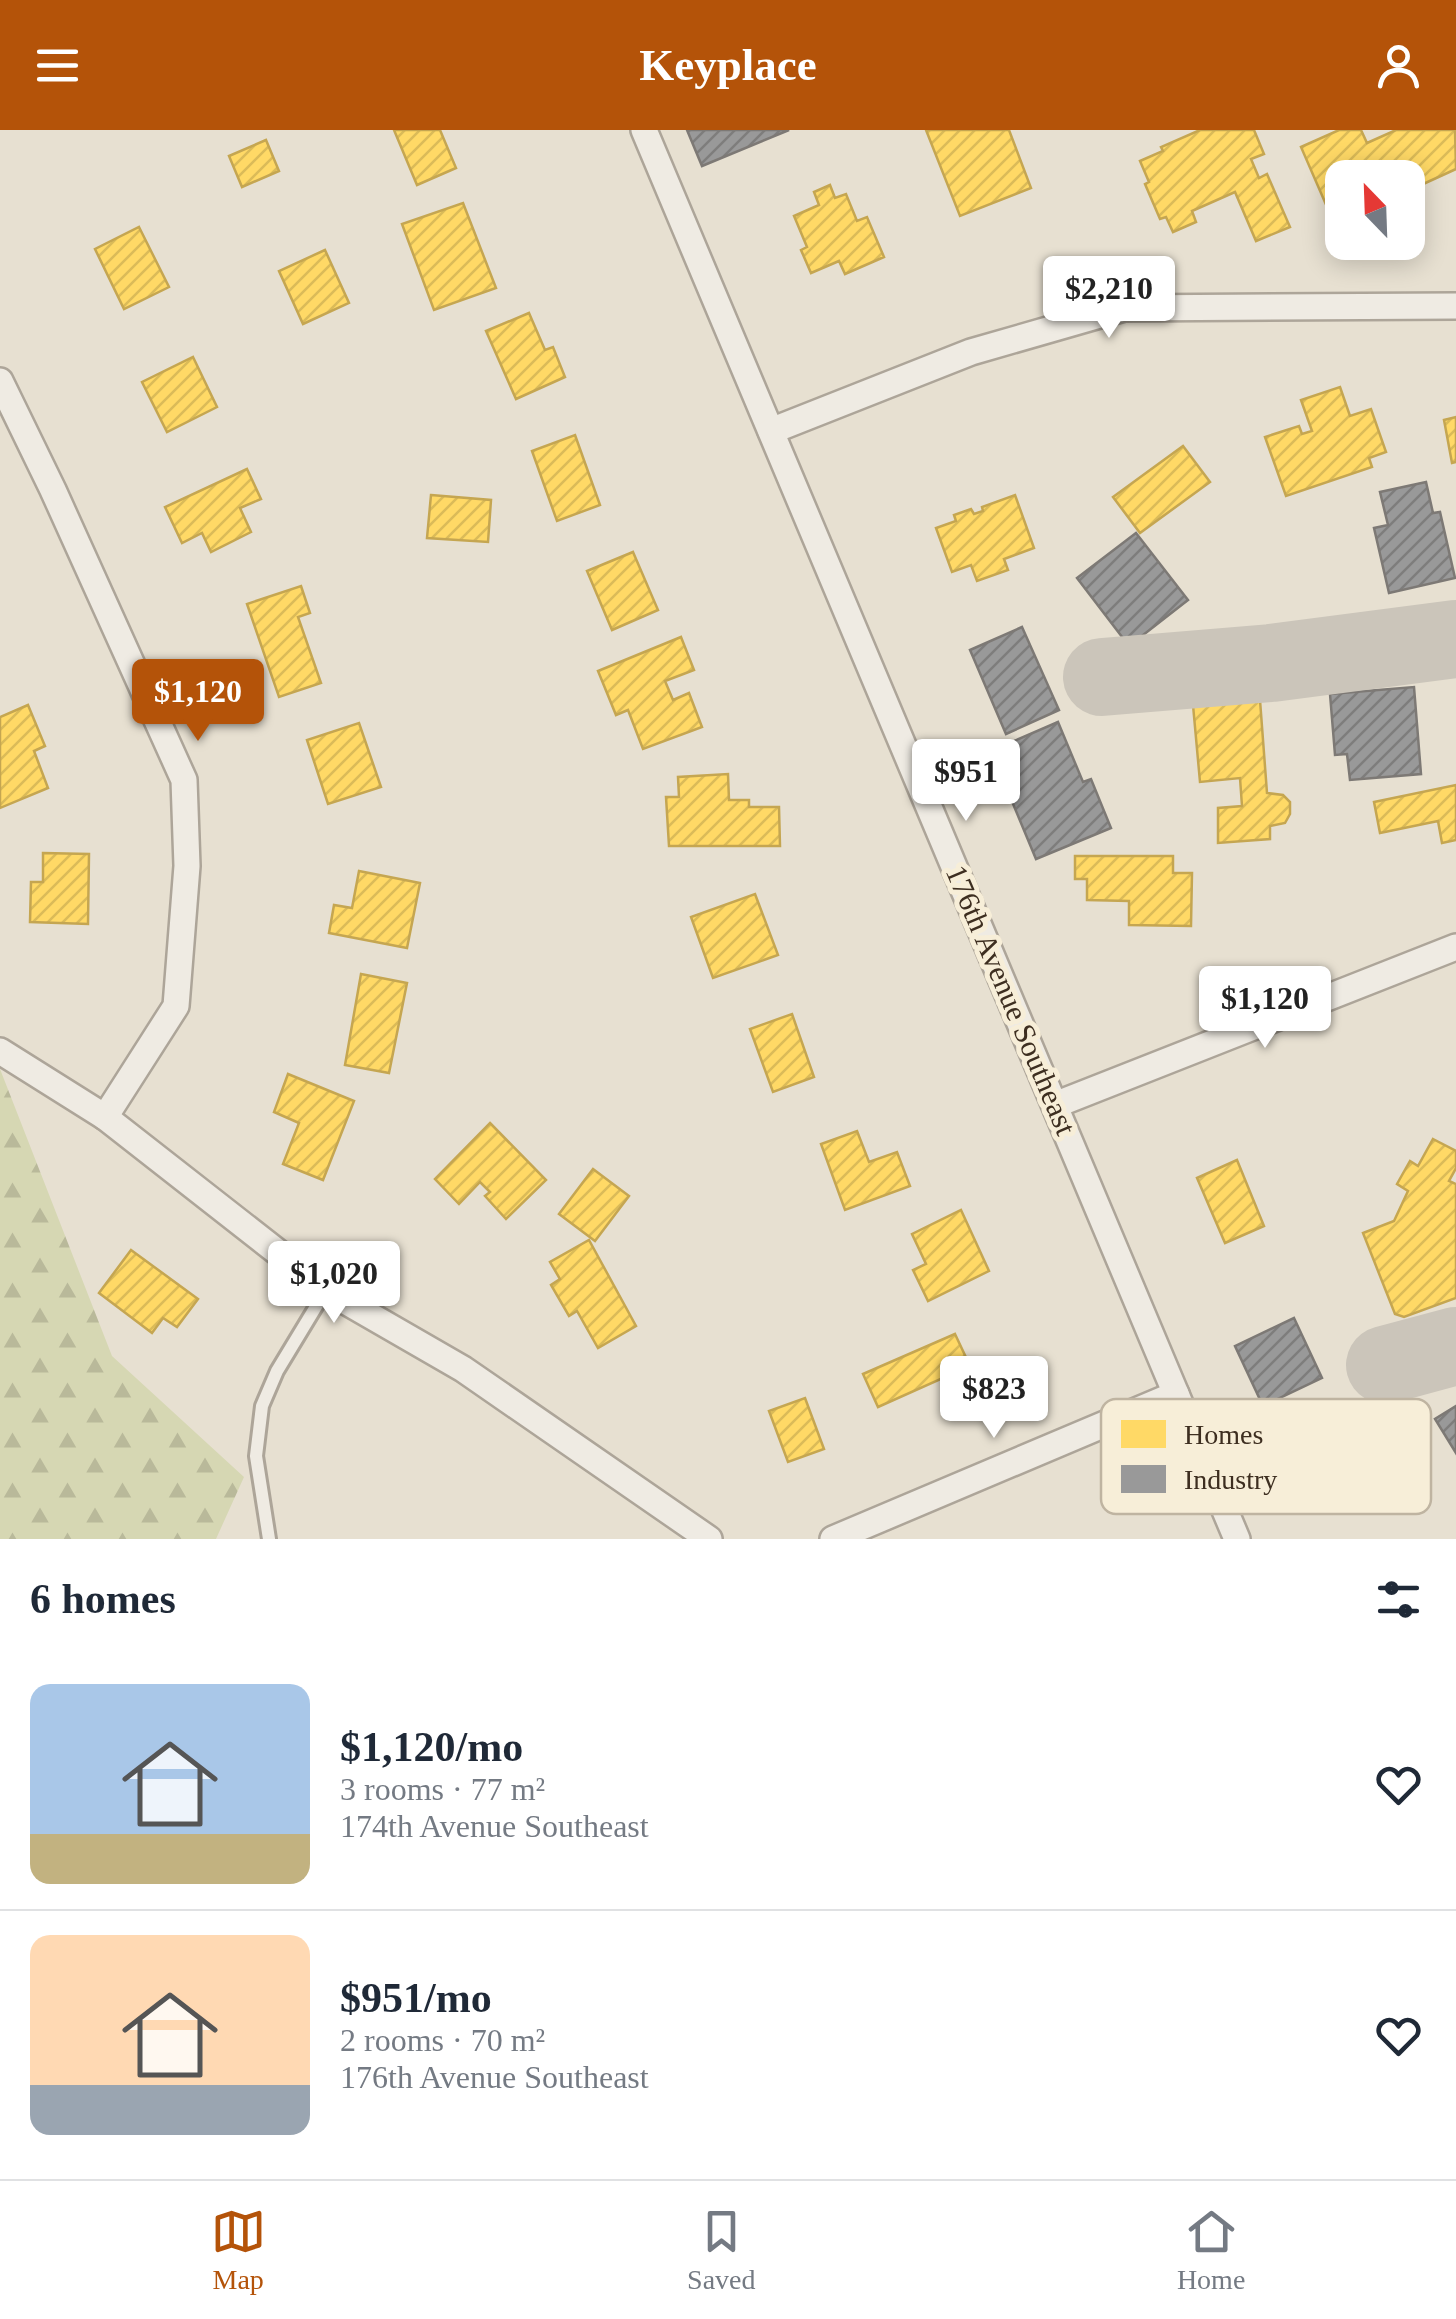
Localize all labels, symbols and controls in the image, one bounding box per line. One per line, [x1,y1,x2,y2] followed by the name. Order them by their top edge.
[30,38,85,93] icon: menu
[1371,38,1426,93] icon: person
[639,40,817,90] text: Keyplace
[1325,160,1425,260] north arrow
[1325,160,1425,260] map controls
[1028,256,1190,341] pin: $2,210
[1065,270,1153,306] text: $2,210
[117,659,279,744] pin: $1,120
[154,673,242,709] text: $1,120
[907,739,1025,824] pin: $951
[934,753,998,789] text: $951
[940,860,1083,1140] street label: 176th Avenue Southeast
[1184,966,1346,1051] pin: $1,120
[1221,980,1309,1016] text: $1,120
[253,1241,415,1326] pin: $1,020
[290,1255,378,1291] text: $1,020
[935,1356,1053,1441] pin: $823
[962,1370,1026,1406] text: $823
[1101,1399,1431,1514] legend
[1184,1419,1263,1450] text: Homes
[1184,1464,1277,1495] text: Industry
[1371,1572,1426,1627] icon: filters
[30,1576,176,1622] text: 6 homes
[110,1724,230,1844] icon: home
[340,1724,523,1770] text: $1,120/mo
[1371,1757,1426,1812] icon: heart
[340,1771,545,1807] text: 3 rooms · 77 m²
[340,1808,649,1844] text: 174th Avenue Southeast
[110,1975,230,2095] icon: home
[340,1975,492,2021] text: $951/mo
[1371,2008,1426,2063] icon: heart
[340,2022,545,2058] text: 2 rooms · 70 m²
[340,2059,649,2095] text: 176th Avenue Southeast
[211,2204,266,2296] tab: Map
[687,2204,756,2296] tab: Saved
[1177,2204,1245,2296] tab: Home

